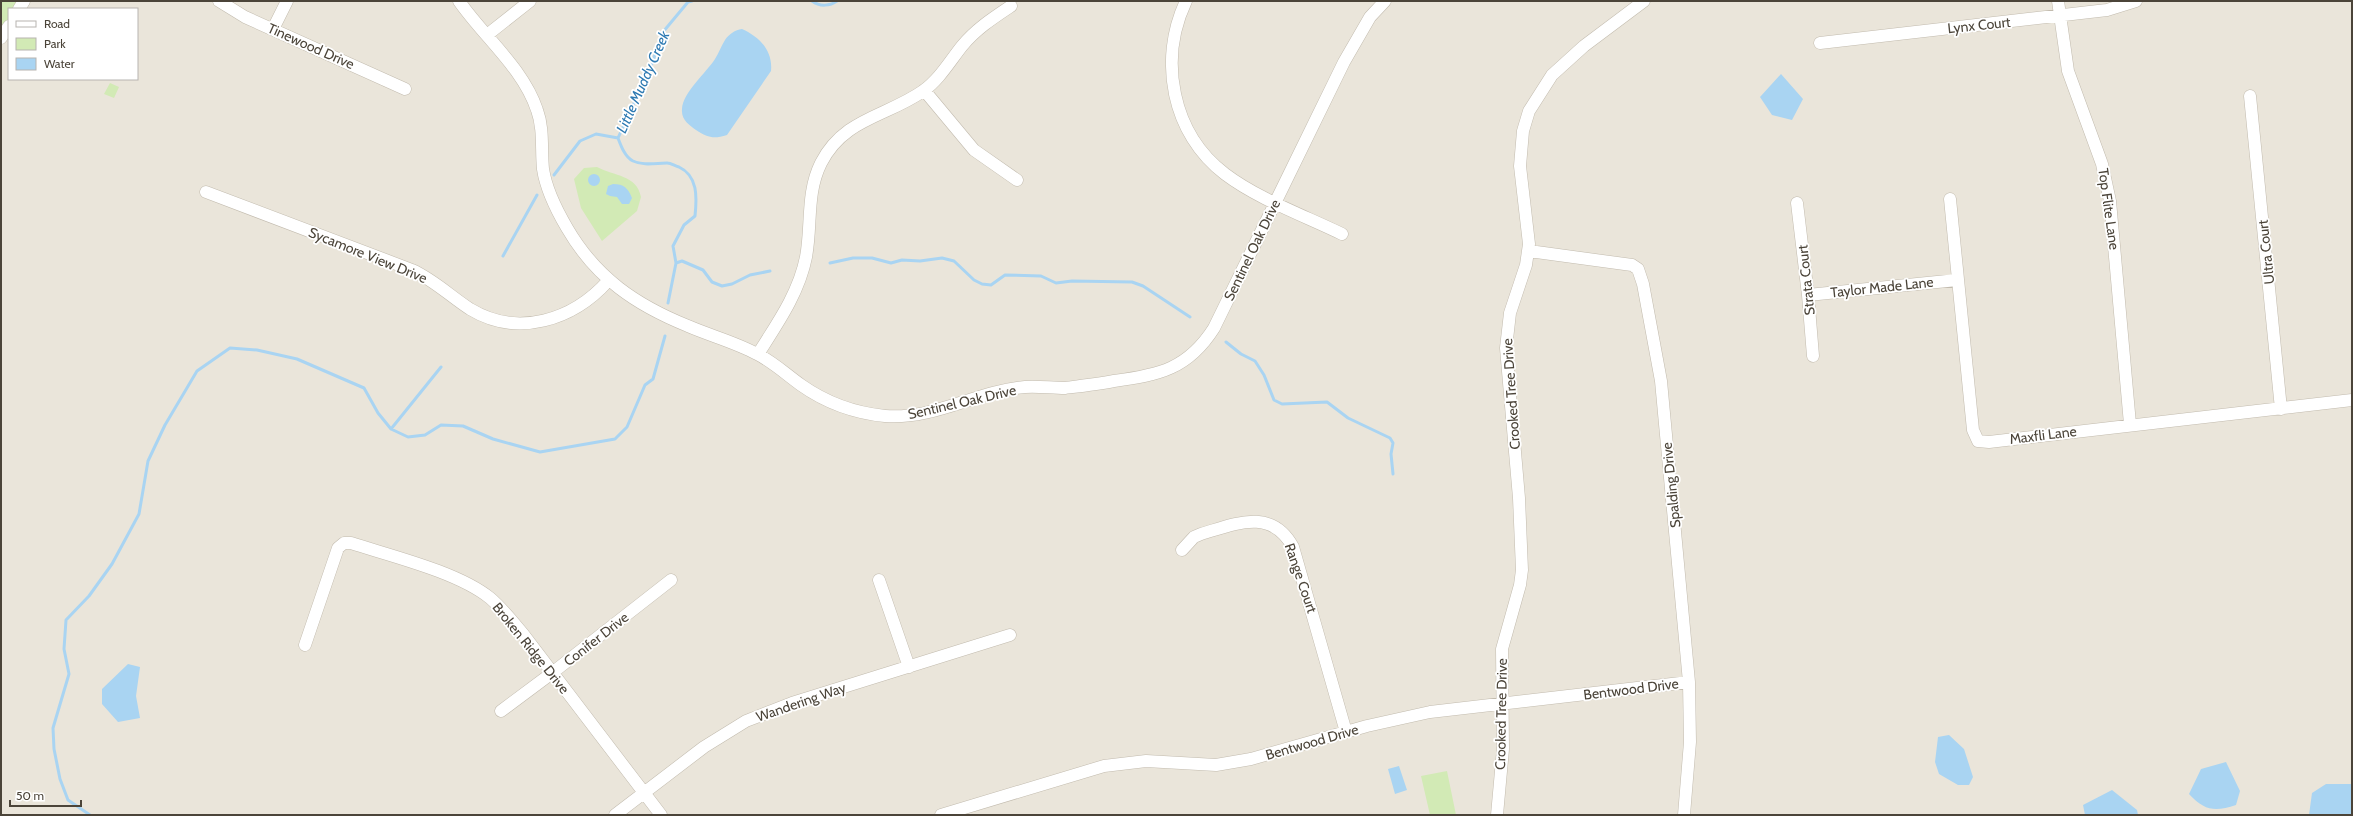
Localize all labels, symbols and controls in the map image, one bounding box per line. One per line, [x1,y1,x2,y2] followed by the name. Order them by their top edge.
[8,8,138,80] legend
[1947,13,2012,37] street label: Lynx Court
[44,16,70,31] text: Road
[265,19,357,73] street label: Tinewood Drive
[612,28,674,136] water label: Little Muddy Creek
[44,36,66,51] text: Park
[44,56,75,71] text: Water
[2094,167,2124,251] street label: Top Flite Lane
[1220,196,1284,304] street label: Sentinel Oak Drive
[2254,219,2278,285] street label: Ultra Court
[306,223,430,287] street label: Sycamore View Drive
[1793,244,1819,316] street label: Strata Court
[1830,273,1934,301] street label: Taylor Made Lane
[1498,338,1524,450] street label: Crooked Tree Drive
[906,381,1018,423] street label: Sentinel Oak Drive
[2008,422,2078,448] street label: Maxfli Lane
[1658,441,1684,529] street label: Spalding Drive
[1281,541,1321,616] street label: Range Court
[489,599,573,697] street label: Broken Ridge Drive
[560,608,632,670] street label: Conifer Drive
[1491,658,1511,770] street label: Crooked Tree Drive
[1582,674,1680,704] street label: Bentwood Drive
[754,678,848,726] street label: Wandering Way
[1263,720,1361,764] street label: Bentwood Drive
[10,782,81,808] scale bar
[16,788,44,803] text: 50 m

